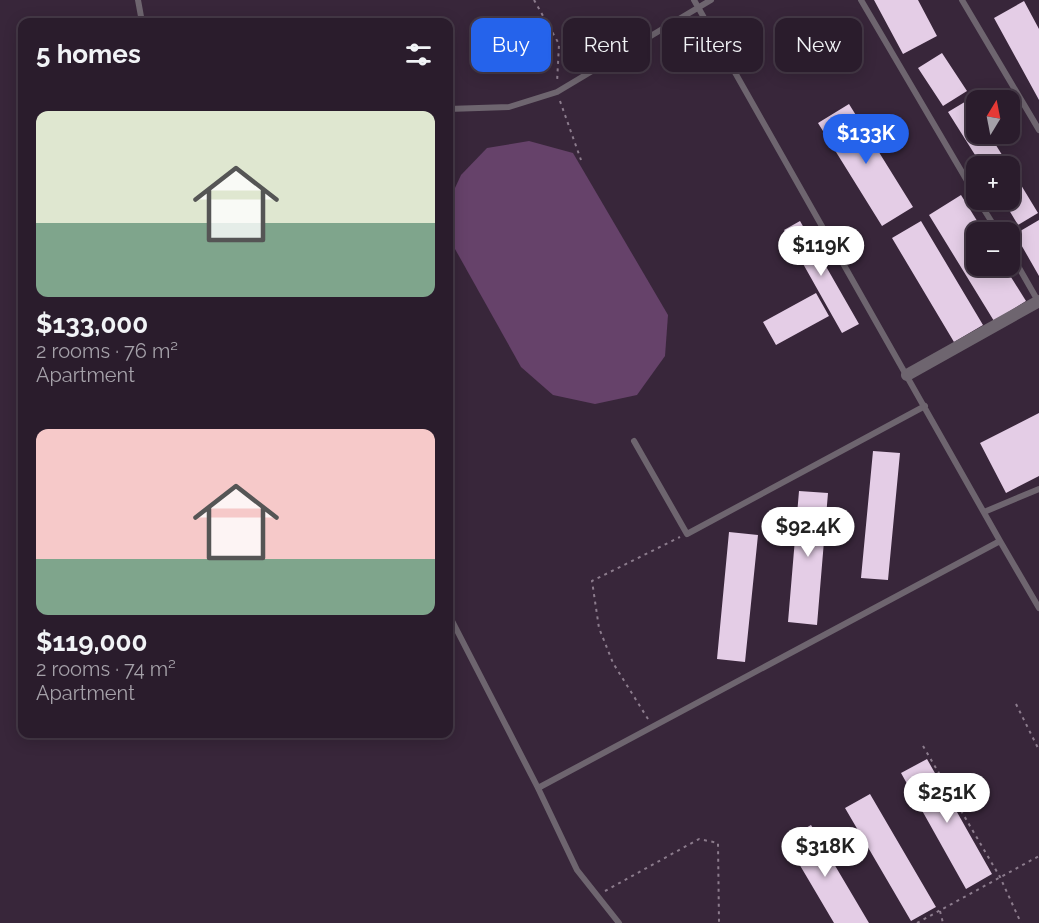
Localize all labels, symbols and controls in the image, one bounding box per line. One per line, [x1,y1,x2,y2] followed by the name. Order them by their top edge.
[471,18,551,72] chip: Buy
[563,18,650,72] chip: Rent
[662,18,763,72] chip: Filters
[775,18,862,72] chip: New
[402,38,435,71] icon: filters
[36,39,141,69] text: 5 homes
[966,90,1020,144] north arrow
[966,90,1020,276] map controls
[824,114,908,165] pin: $133K
[837,121,895,145] text: $133K
[182,150,290,258] icon: home
[966,156,1020,210] button: +
[966,222,1020,276] button: −
[779,226,863,277] pin: $119K
[792,233,850,257] text: $119K
[36,309,148,339] text: $133,000
[36,339,178,363] text: 2 rooms · 76 m²
[36,363,135,387] text: Apartment
[182,468,290,576] icon: home
[759,507,857,558] pin: $92.4K
[775,514,841,538] text: $92.4K
[36,627,147,657] text: $119,000
[36,657,176,681] text: 2 rooms · 74 m²
[36,681,135,705] text: Apartment
[905,773,989,824] pin: $251K
[918,780,976,804] text: $251K
[783,827,867,878] pin: $318K
[795,834,855,858] text: $318K

